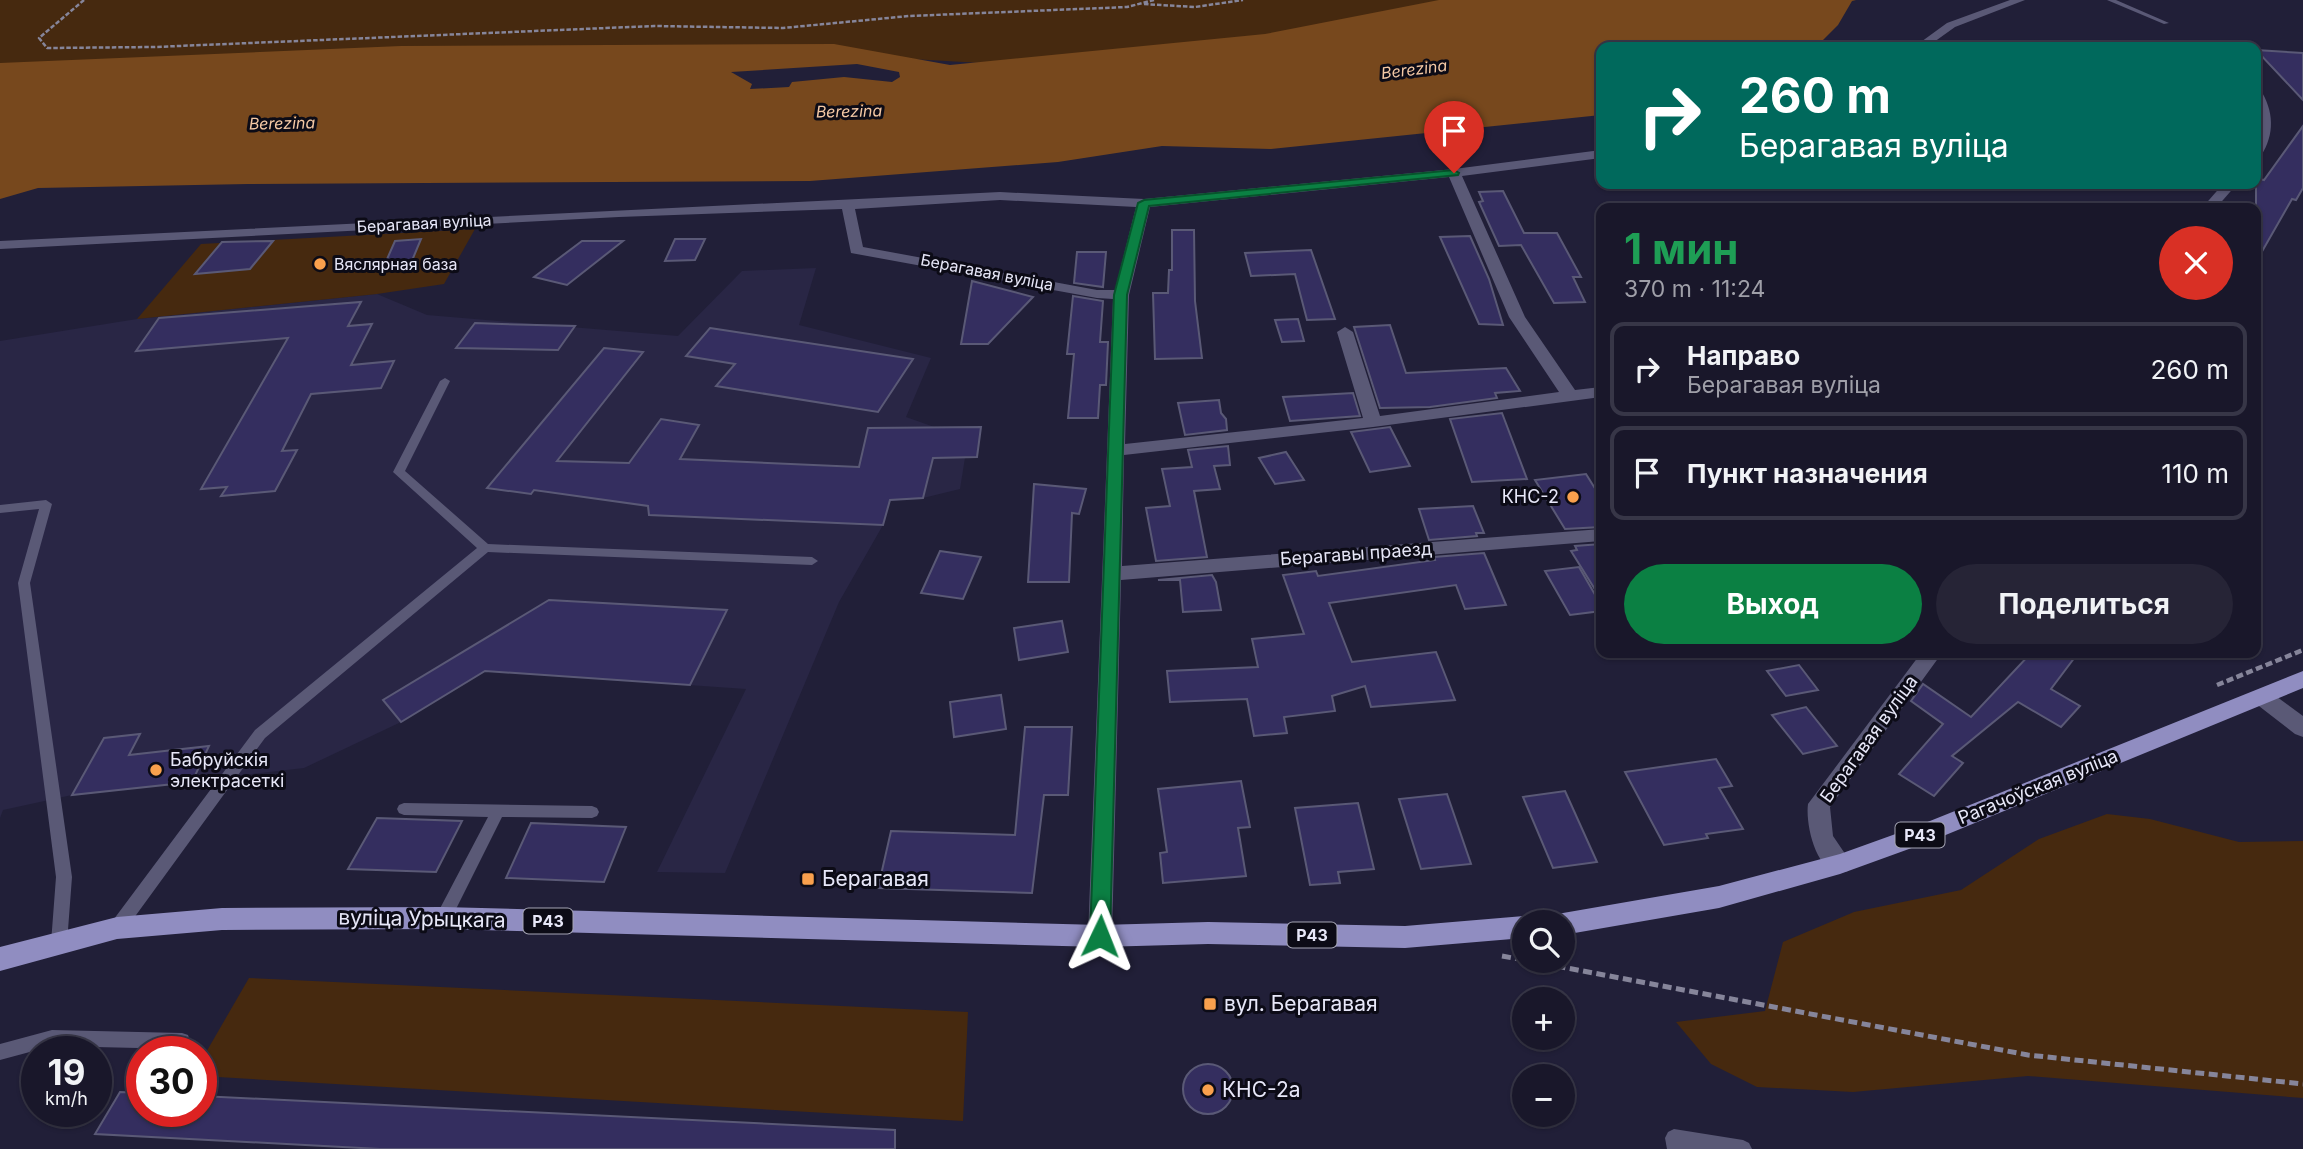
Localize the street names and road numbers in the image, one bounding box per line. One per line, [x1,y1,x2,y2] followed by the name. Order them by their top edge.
[356,209,492,237] street label: Берагавая вуліца
[919,249,1055,295] street label: Берагавая вуліца
[1279,538,1433,569] street label: Берагавы праезд
[1816,671,1922,806] street label: Берагавая вуліца
[1955,745,2121,828] street label: Рагачоўская вуліца
[1896,822,1944,848] road number: Р43
[338,905,506,932] street label: вуліца Урыцкага
[524,909,572,934] road number: Р43
[1288,923,1336,948] road number: Р43

